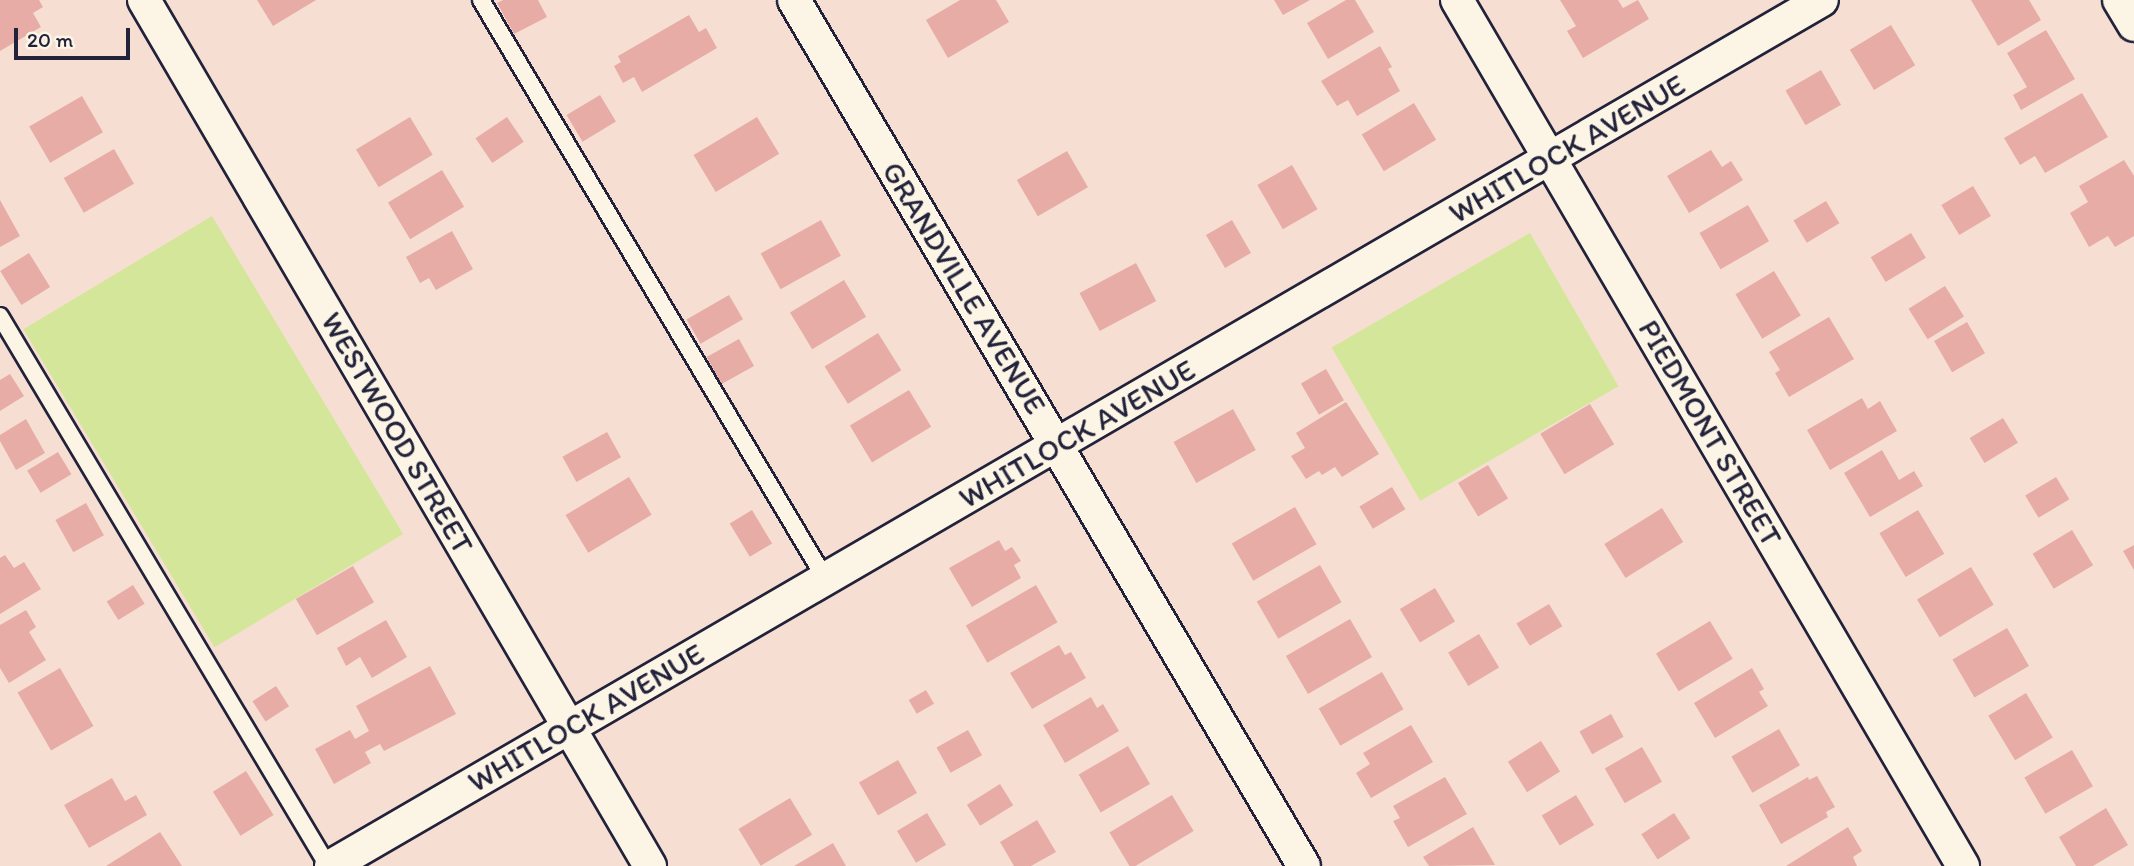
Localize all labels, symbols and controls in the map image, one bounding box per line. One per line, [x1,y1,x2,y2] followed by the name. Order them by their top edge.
[18,14,133,58] scale bar
[27,27,73,52] text: 20 m
[1443,67,1691,231] street label: WHITLOCK AVENUE
[875,156,1053,420] street label: GRANDVILLE AVENUE
[313,306,481,560] street label: WESTWOOD STREET
[1631,313,1789,553] street label: PIEDMONT STREET
[953,352,1201,516] street label: WHITLOCK AVENUE
[462,636,710,800] street label: WHITLOCK AVENUE

